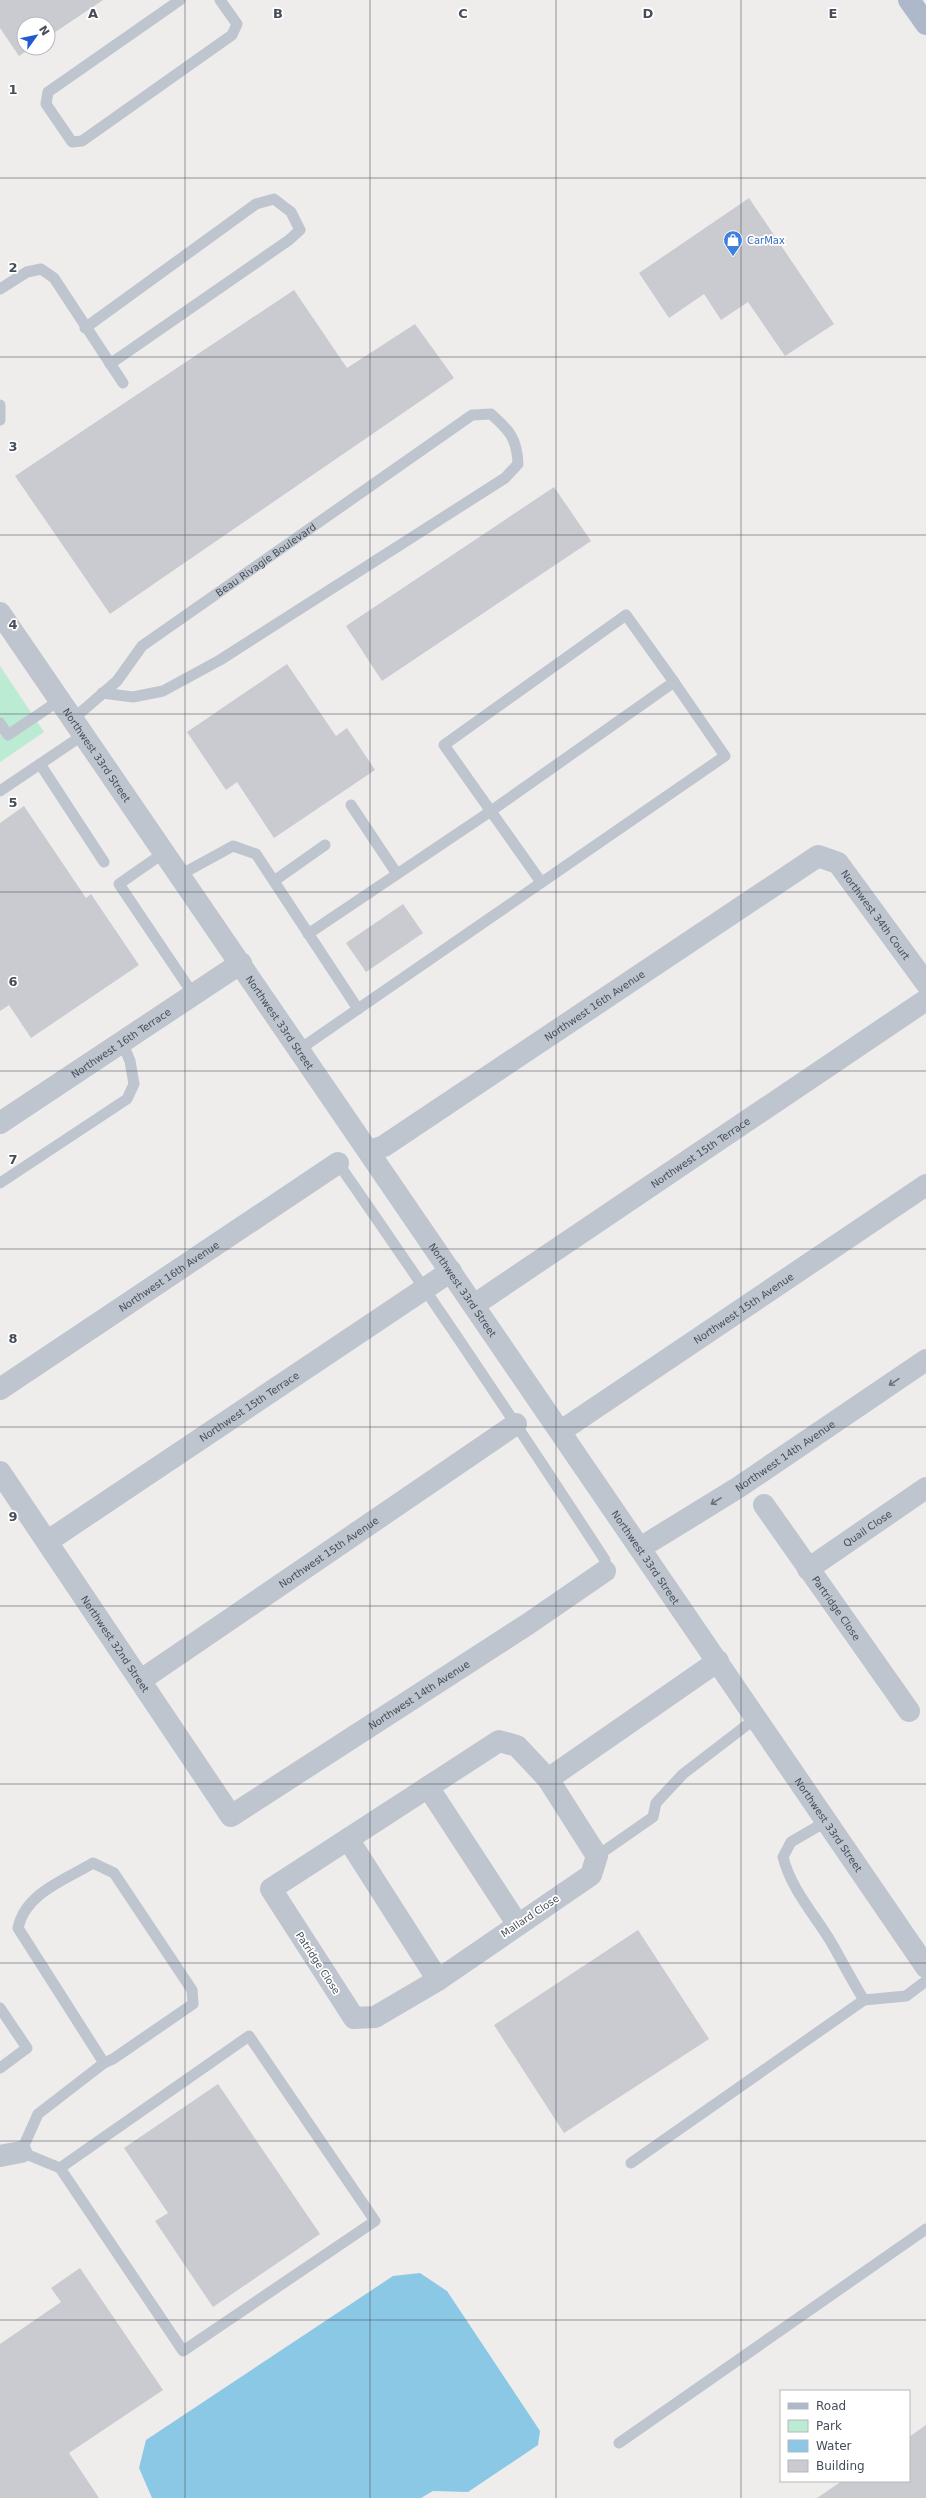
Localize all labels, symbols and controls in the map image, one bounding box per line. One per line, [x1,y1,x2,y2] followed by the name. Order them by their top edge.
[88,6,98,21] text: A
[273,6,283,21] text: B
[458,6,468,21] text: C
[643,6,654,21] text: D
[829,6,837,21] text: E
[16,16,56,56] north arrow
[36,23,52,38] text: N
[8,82,18,97] text: 1
[722,229,744,257] shop icon: CarMax
[747,235,785,246] place label: CarMax
[8,260,18,275] text: 2
[8,439,18,454] text: 3
[213,521,318,598] street label: Beau Rivagie Boulevard
[8,617,18,632] text: 4
[61,706,133,804] street label: Northwest 33rd Street
[8,795,18,810] text: 5
[839,868,912,962] street label: Northwest 34th Court
[542,968,647,1043] street label: Northwest 16th Avenue
[244,973,316,1072] street label: Northwest 33rd Street
[8,974,18,989] text: 6
[69,1006,173,1080] street label: Northwest 16th Terrace
[649,1115,752,1190] street label: Northwest 15th Terrace
[8,1152,18,1167] text: 7
[117,1239,221,1314] street label: Northwest 16th Avenue
[427,1241,499,1339] street label: Northwest 33rd Street
[691,1270,795,1346] street label: Northwest 15th Avenue
[8,1331,18,1346] text: 8
[197,1369,301,1444] street label: Northwest 15th Terrace
[889,1378,900,1386] one-way arrow
[733,1418,837,1493] street label: Northwest 14th Avenue
[711,1497,722,1505] one-way arrow
[610,1508,682,1606] street label: Northwest 33rd Street
[841,1508,894,1549] street label: Quail Close
[8,1509,18,1524] text: 9
[277,1514,380,1590] street label: Northwest 15th Avenue
[810,1574,863,1642] street label: Partridge Close
[79,1594,152,1694] street label: Northwest 32nd Street
[366,1658,471,1731] street label: Northwest 14th Avenue
[793,1776,865,1874] street label: Northwest 33rd Street
[499,1893,561,1939] street label: Mallard Close
[294,1930,342,1996] street label: Patridge Close
[780,2390,910,2482] legend
[816,2399,846,2413] text: Road
[816,2419,842,2433] text: Park
[816,2439,852,2453] text: Water
[816,2459,865,2473] text: Building

